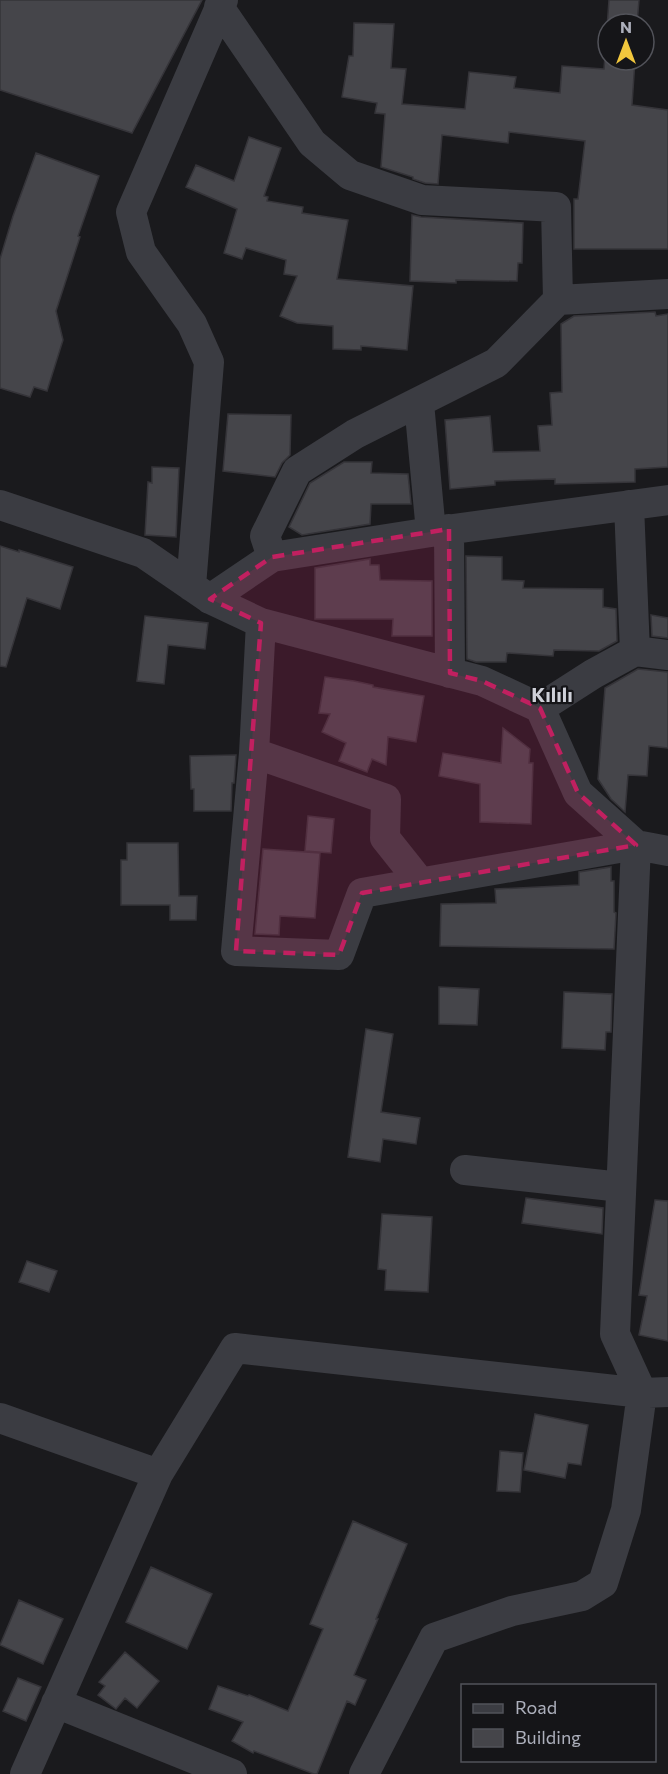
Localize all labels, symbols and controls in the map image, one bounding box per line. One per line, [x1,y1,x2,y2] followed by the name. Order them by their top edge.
[596,12,656,72] north arrow
[620,17,632,36] text: N
[531,682,573,706] district label: Kılılı
[461,1684,656,1762] legend
[515,1696,557,1718] text: Road
[515,1726,581,1748] text: Building

